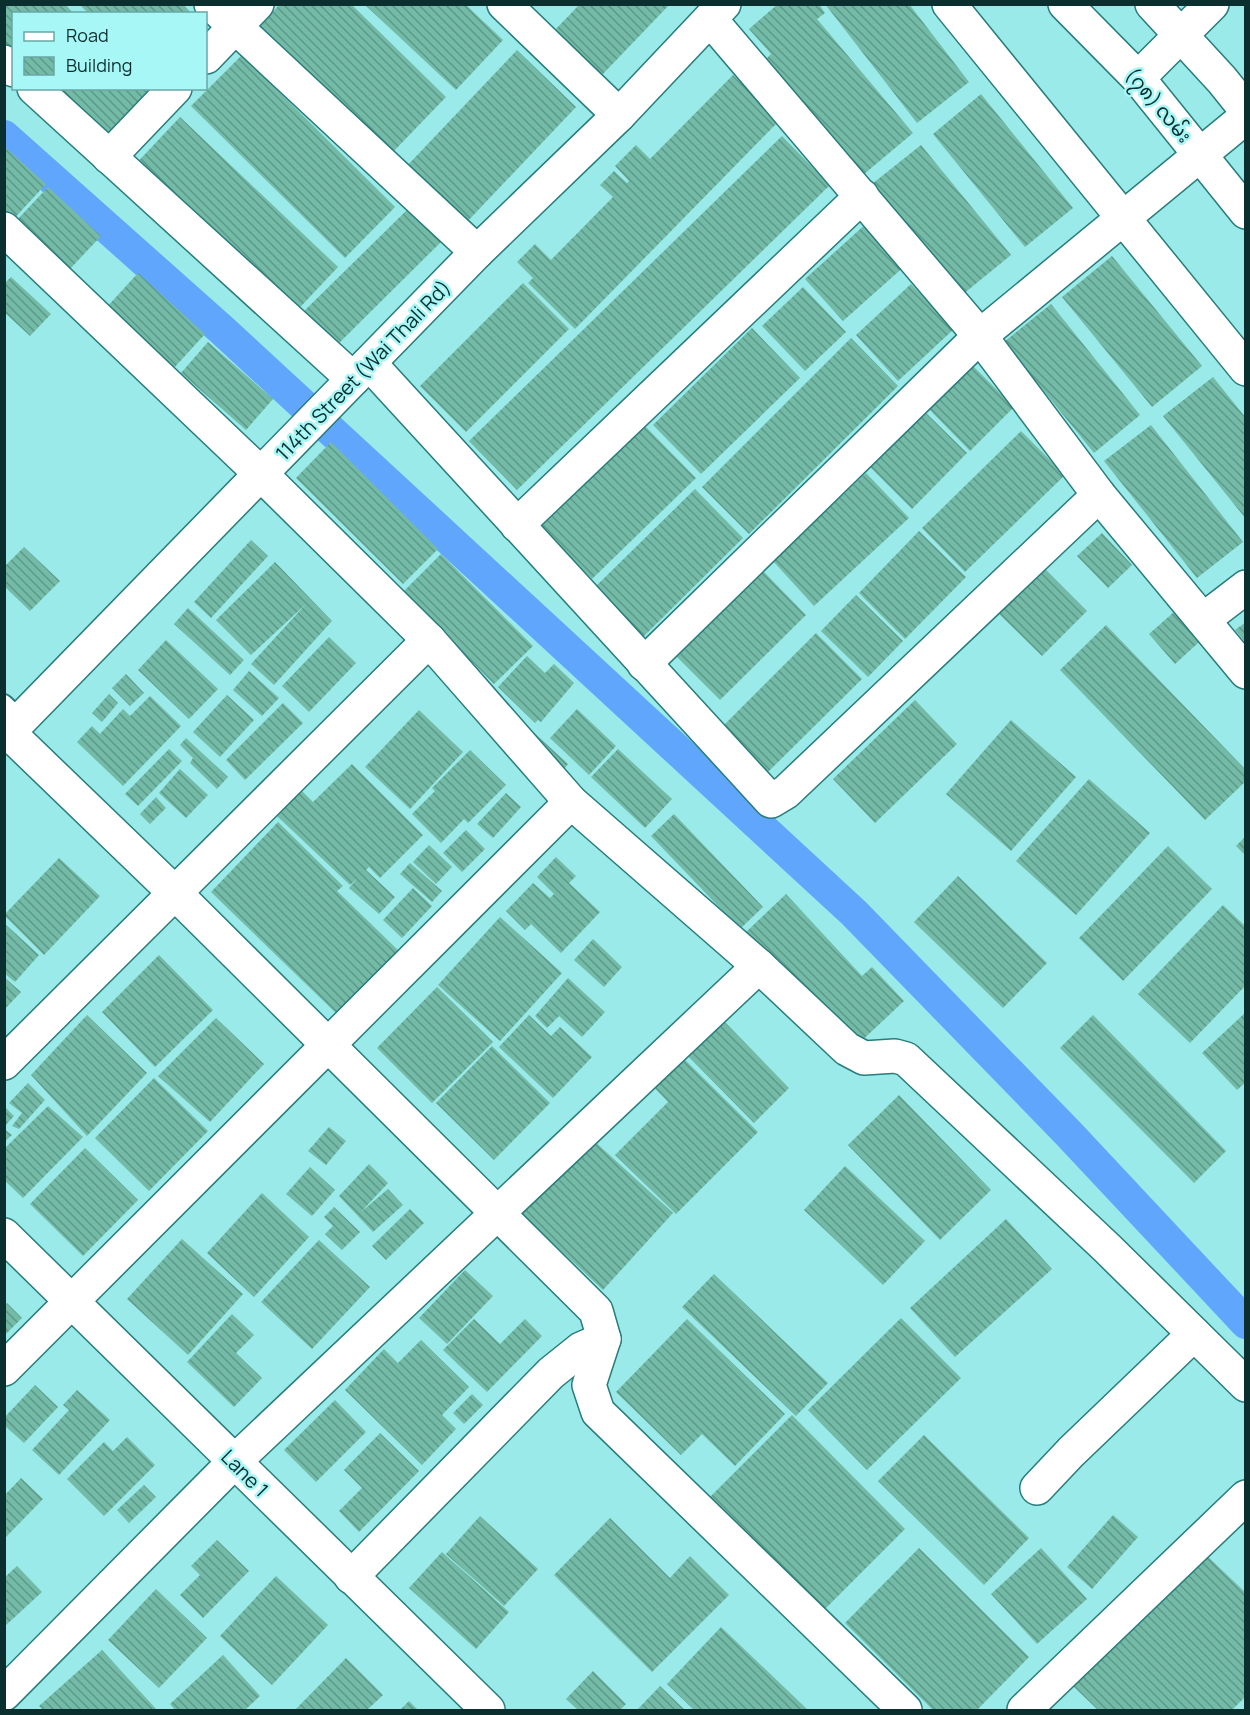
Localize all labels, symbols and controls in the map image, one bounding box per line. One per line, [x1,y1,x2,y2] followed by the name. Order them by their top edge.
[12,12,207,90] legend
[66,23,109,47] text: Road
[66,53,132,77] text: Building
[1117,62,1198,150] street label: (၇၈) လမ်း
[269,274,457,466] street label: 114th Street (Wai Thali Rd)
[215,1443,275,1503] street label: Lane 1

